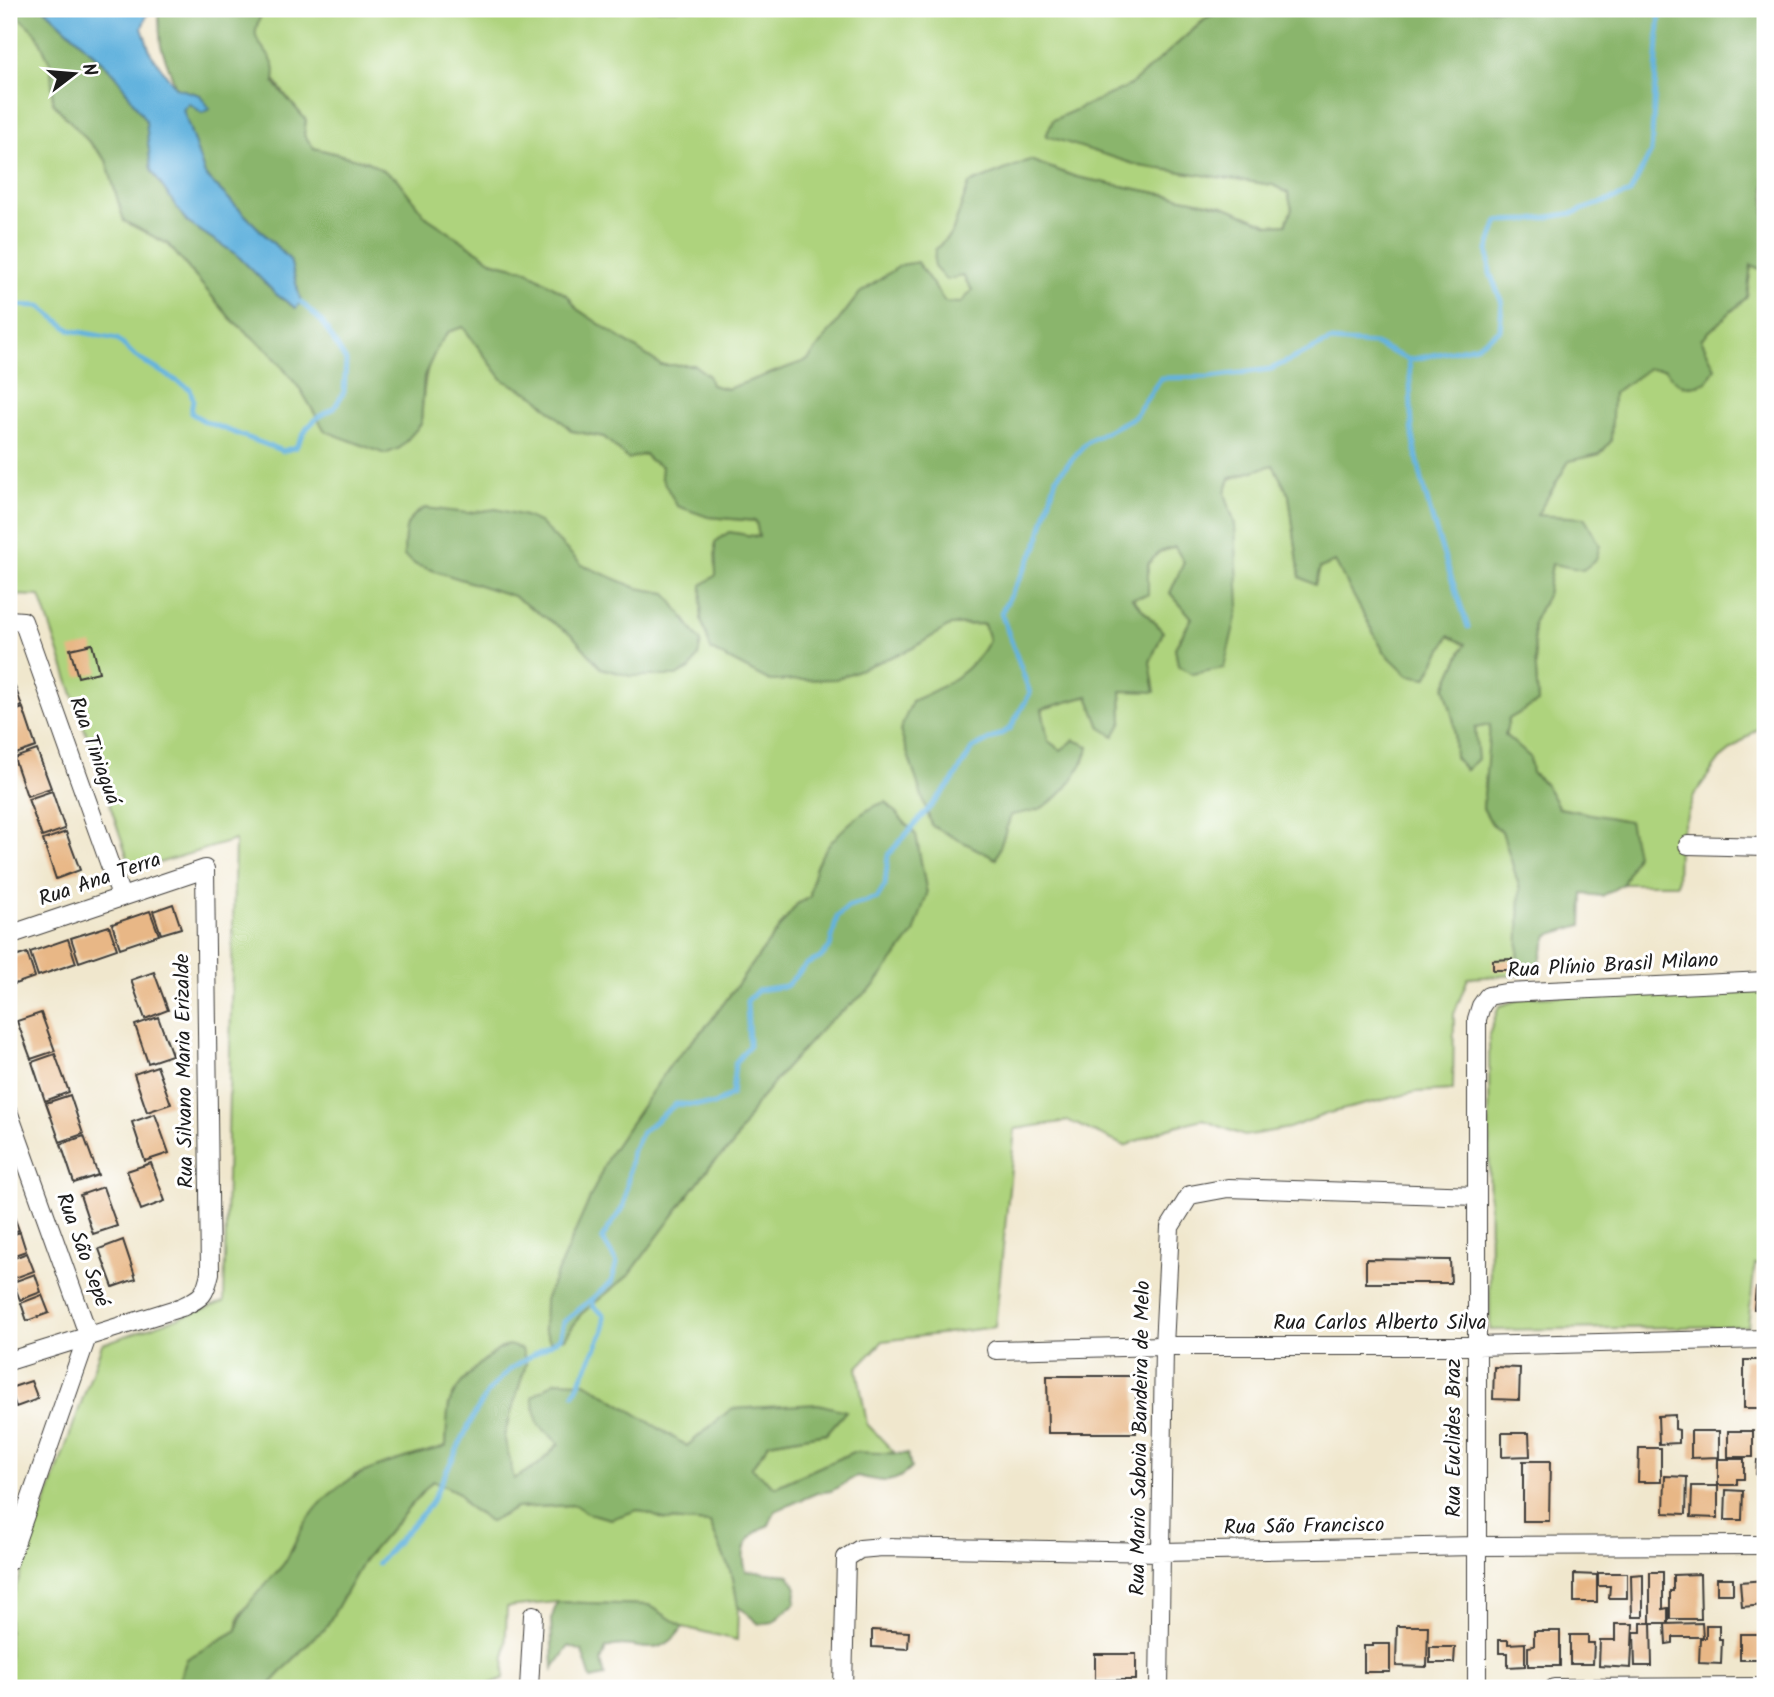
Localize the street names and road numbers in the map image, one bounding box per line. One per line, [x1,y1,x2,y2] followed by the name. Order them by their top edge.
[59,692,130,812] street label: Rua Tiniaguá
[34,844,166,916] street label: Rua Ana Terra
[1507,944,1719,988] street label: Rua Plínio Brasil Milano
[166,953,204,1189] street label: Rua Silvano Maria Erizalde
[46,1188,118,1313] street label: Rua São Sepé
[1122,1280,1160,1596] street label: Rua Mario Saboia Bandeira de Melo
[1273,1307,1487,1340] street label: Rua Carlos Alberto Silva
[1438,1358,1471,1518] street label: Rua Euclides Braz
[1223,1509,1385,1545] street label: Rua São Francisco

